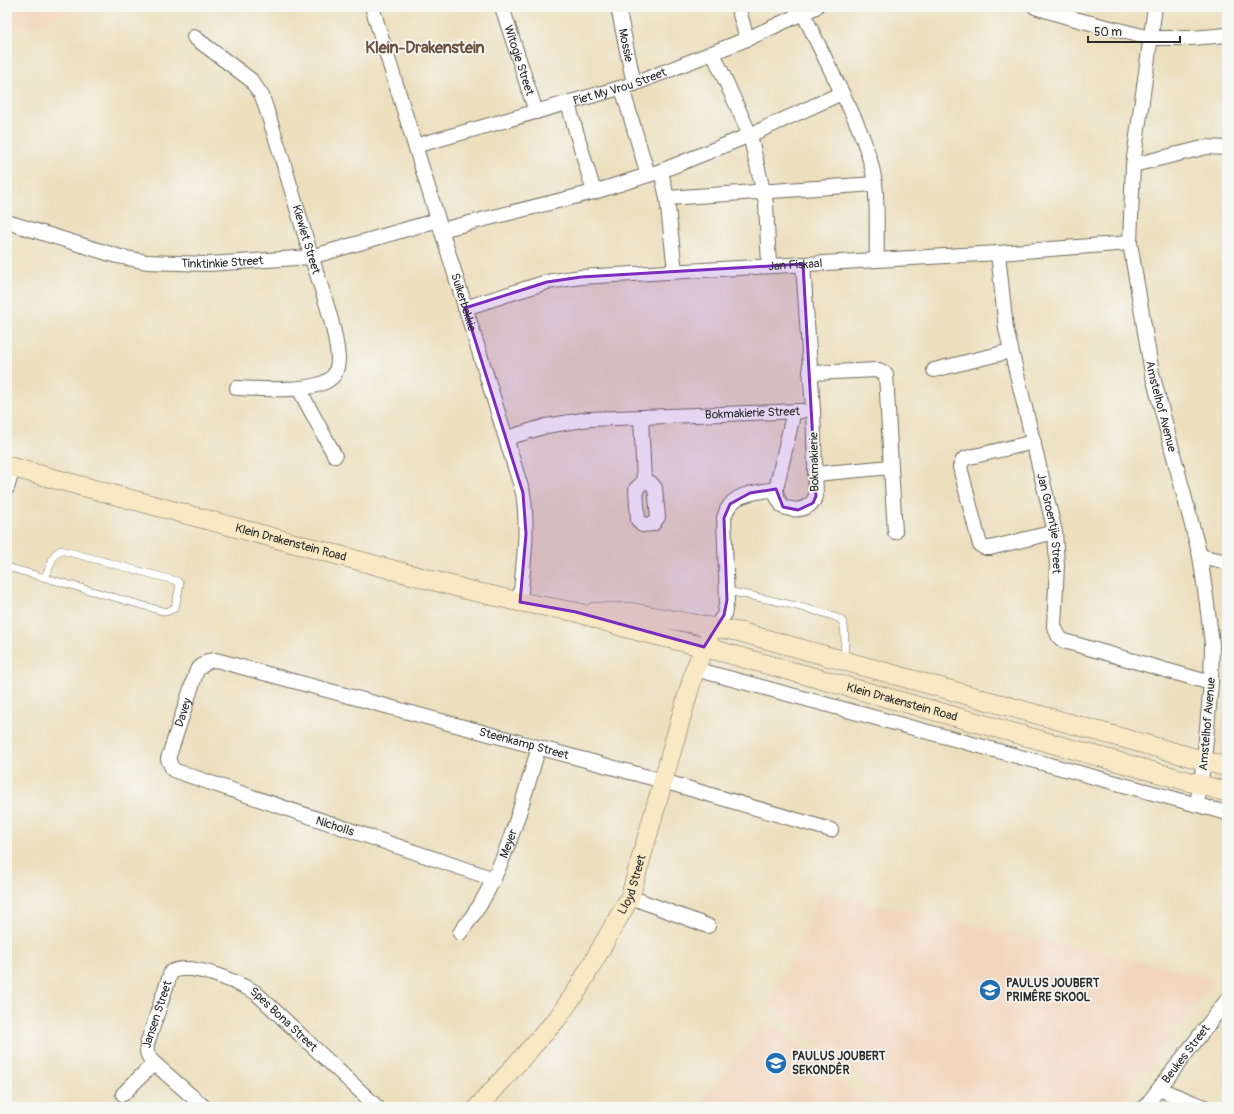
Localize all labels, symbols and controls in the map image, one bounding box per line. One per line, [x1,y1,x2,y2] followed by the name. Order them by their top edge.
[1088,18,1180,44] scale bar
[500,23,537,98] street label: Witogie Street
[1094,25,1122,40] text: 50 m
[615,27,636,63] street label: Mossie
[365,38,485,58] district label: Klein-Drakenstein
[571,65,669,109] street label: Piet My Vrou Street
[288,203,323,276] street label: Kiewiet Street
[181,253,264,272] street label: Tinktinkie Street
[768,256,823,274] street label: Jan Fiskaal
[447,271,479,333] street label: Suikerbekkie
[1142,360,1179,454] street label: Amstelhof Avenue
[705,404,801,423] street label: Bokmakierie Street
[806,432,823,492] street label: Bokmakierie
[1033,472,1064,574] street label: Jan Groentjie Street
[233,521,348,565] street label: Klein Drakenstein Road
[1196,677,1219,771] street label: Amstelhof Avenue
[845,680,959,725] street label: Klein Drakenstein Road
[172,696,195,729] street label: Davey
[477,725,571,763] street label: Steenkamp Street
[314,813,357,840] street label: Nicholls
[496,827,521,861] street label: Meyer
[615,853,650,917] street label: Lloyd Street
[1006,976,1100,1005] place label: PAULUS JOUBERT PRIMÊRE SKOOL
[977,977,1003,1003] school or university icon: PAULUS JOUBERT PRIMÊRE SKOOL
[140,979,176,1049] street label: Jansen Street
[248,984,320,1055] street label: Spes Bona Street
[1159,1022,1214,1087] street label: Beukes Street
[792,1049,886,1078] place label: PAULUS JOUBERT SEKONDÊR
[763,1050,789,1076] school or university icon: PAULUS JOUBERT SEKONDÊR

